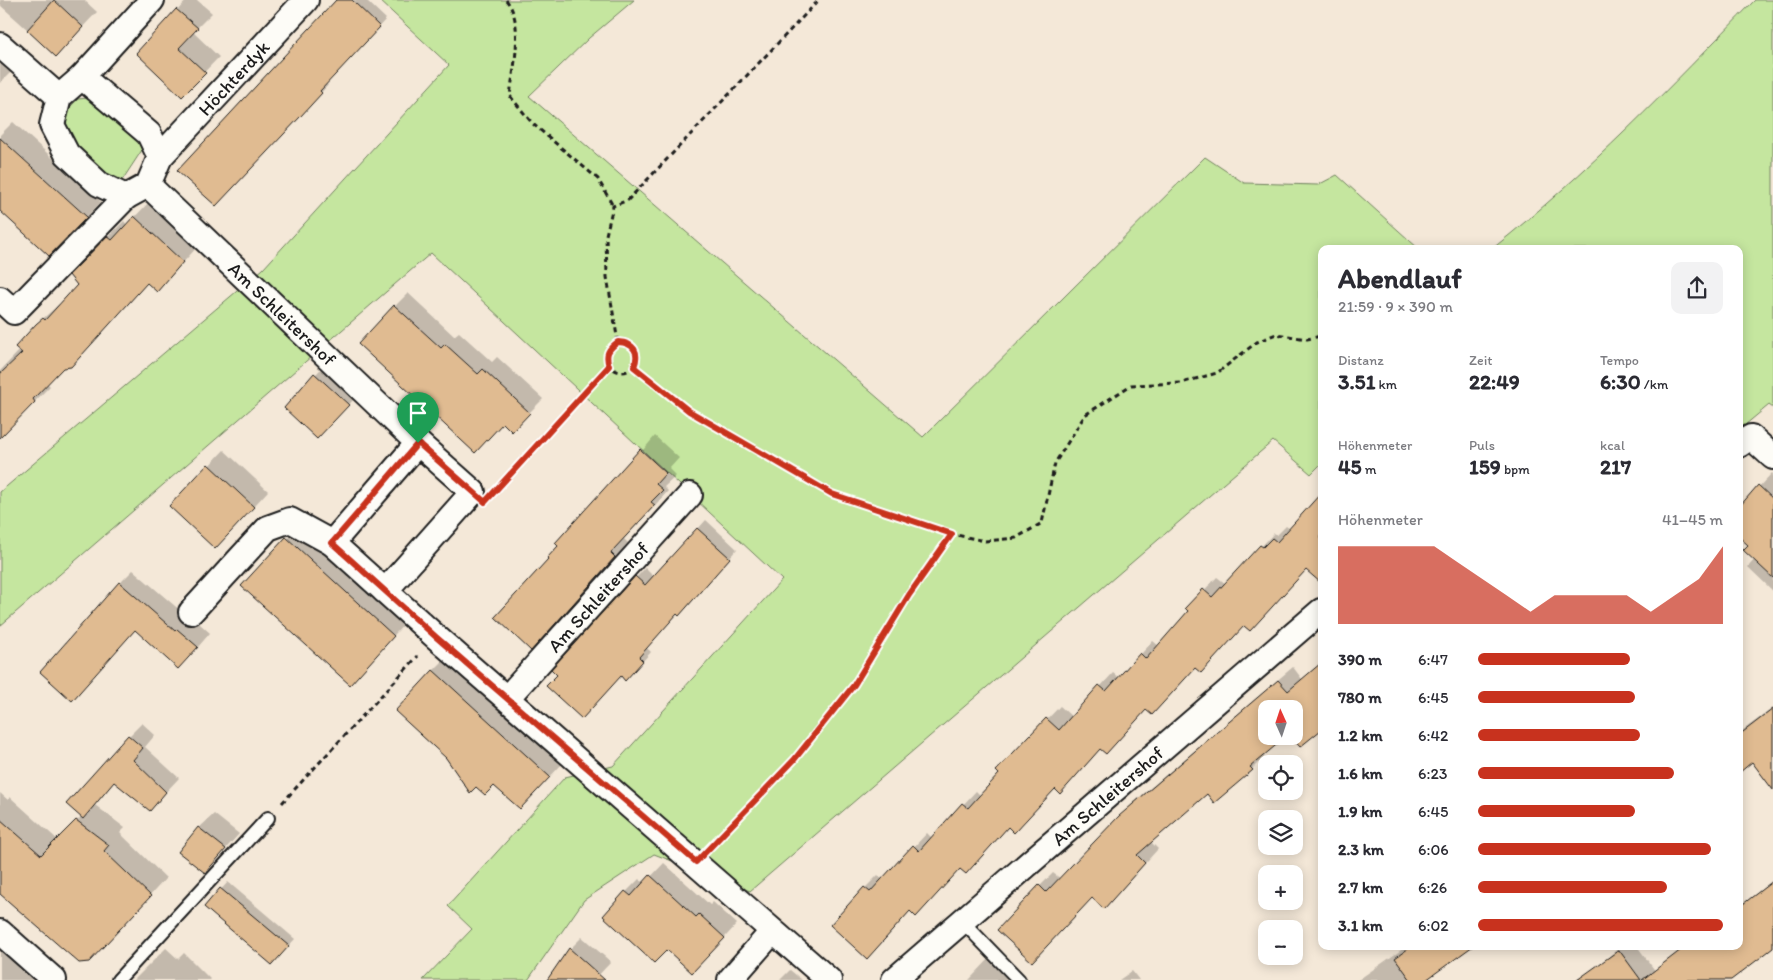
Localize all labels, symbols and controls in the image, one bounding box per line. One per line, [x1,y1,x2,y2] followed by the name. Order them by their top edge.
[193,36,275,121] street label: Höchterdyk
[224,257,341,371] street label: Am Schleitershof
[1338,261,1462,295] text: Abendlauf
[1671,262,1723,314] button: share
[1338,297,1453,316] text: 21:59 · 9 × 390 m
[1338,352,1384,369] text: Distanz
[1469,352,1493,369] text: Zeit
[1600,352,1639,369] text: Tempo
[1338,369,1375,394] text: 3.51
[1469,369,1520,394] text: 22:49
[1600,369,1641,394] text: 6:30
[1375,376,1397,393] text: km
[1641,376,1668,393] text: /km
[397,392,439,443] pin
[404,399,432,427] icon: arrive
[1338,437,1412,454] text: Höhenmeter
[1469,437,1495,454] text: Puls
[1600,437,1625,454] text: kcal
[1338,454,1362,479] text: 45
[1469,454,1501,479] text: 159
[1600,454,1631,479] text: 217
[1362,461,1377,478] text: m
[1501,461,1530,478] text: bpm
[1338,510,1423,529] text: Höhenmeter
[1662,510,1723,529] text: 41–45 m
[543,537,654,657] street label: Am Schleitershof
[1338,650,1382,669] text: 390 m
[1418,650,1448,669] text: 6:47
[1338,688,1382,707] text: 780 m
[1418,688,1448,707] text: 6:45
[1258,700,1302,745] north arrow
[1258,700,1303,965] map controls
[1338,726,1383,745] text: 1.2 km
[1418,726,1448,745] text: 6:42
[1047,741,1169,851] street label: Am Schleitershof
[1258,755,1303,800] button: locate
[1338,764,1383,783] text: 1.6 km
[1418,764,1448,783] text: 6:23
[1338,802,1382,821] text: 1.9 km
[1418,802,1448,821] text: 6:45
[1258,810,1303,855] button: layers
[1338,840,1384,859] text: 2.3 km
[1418,840,1449,859] text: 6:06
[1258,865,1303,910] button: +
[1338,878,1383,897] text: 2.7 km
[1418,878,1447,897] text: 6:26
[1338,916,1383,935] text: 3.1 km
[1418,916,1449,935] text: 6:02
[1258,920,1303,965] button: −

